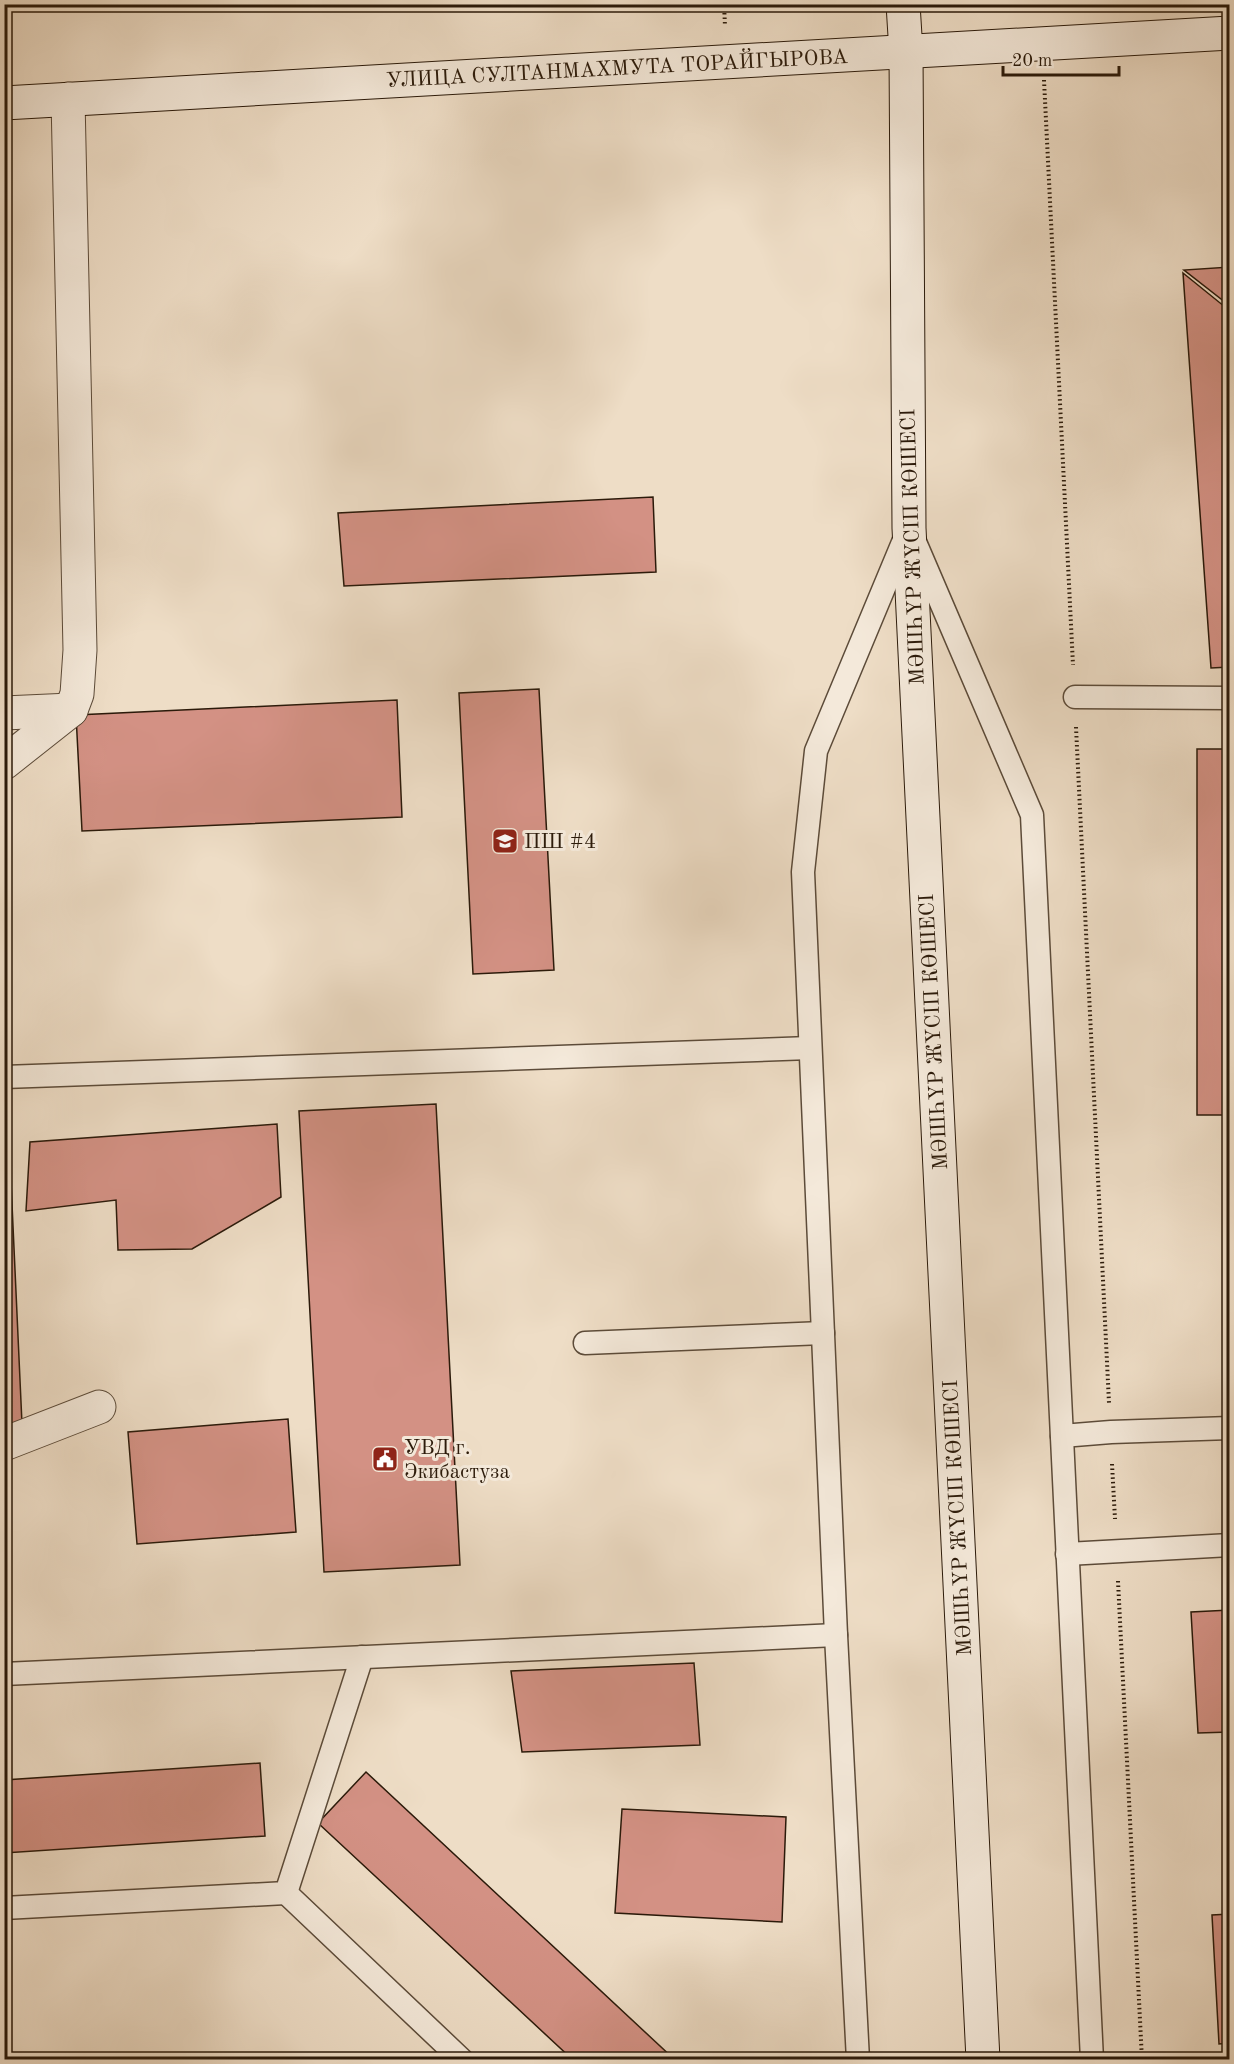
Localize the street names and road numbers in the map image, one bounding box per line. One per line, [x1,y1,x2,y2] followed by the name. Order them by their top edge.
[385,42,849,92] street label: УЛИЦА СУЛТАНМАХМУТА ТОРАЙГЫРОВА
[898,408,929,686] street label: МӘШҺҮР ЖҮСІП КӨШЕСІ
[917,893,952,1171] street label: МӘШҺҮР ЖҮСІП КӨШЕСІ
[941,1379,976,1657] street label: МӘШҺҮР ЖҮСІП КӨШЕСІ

